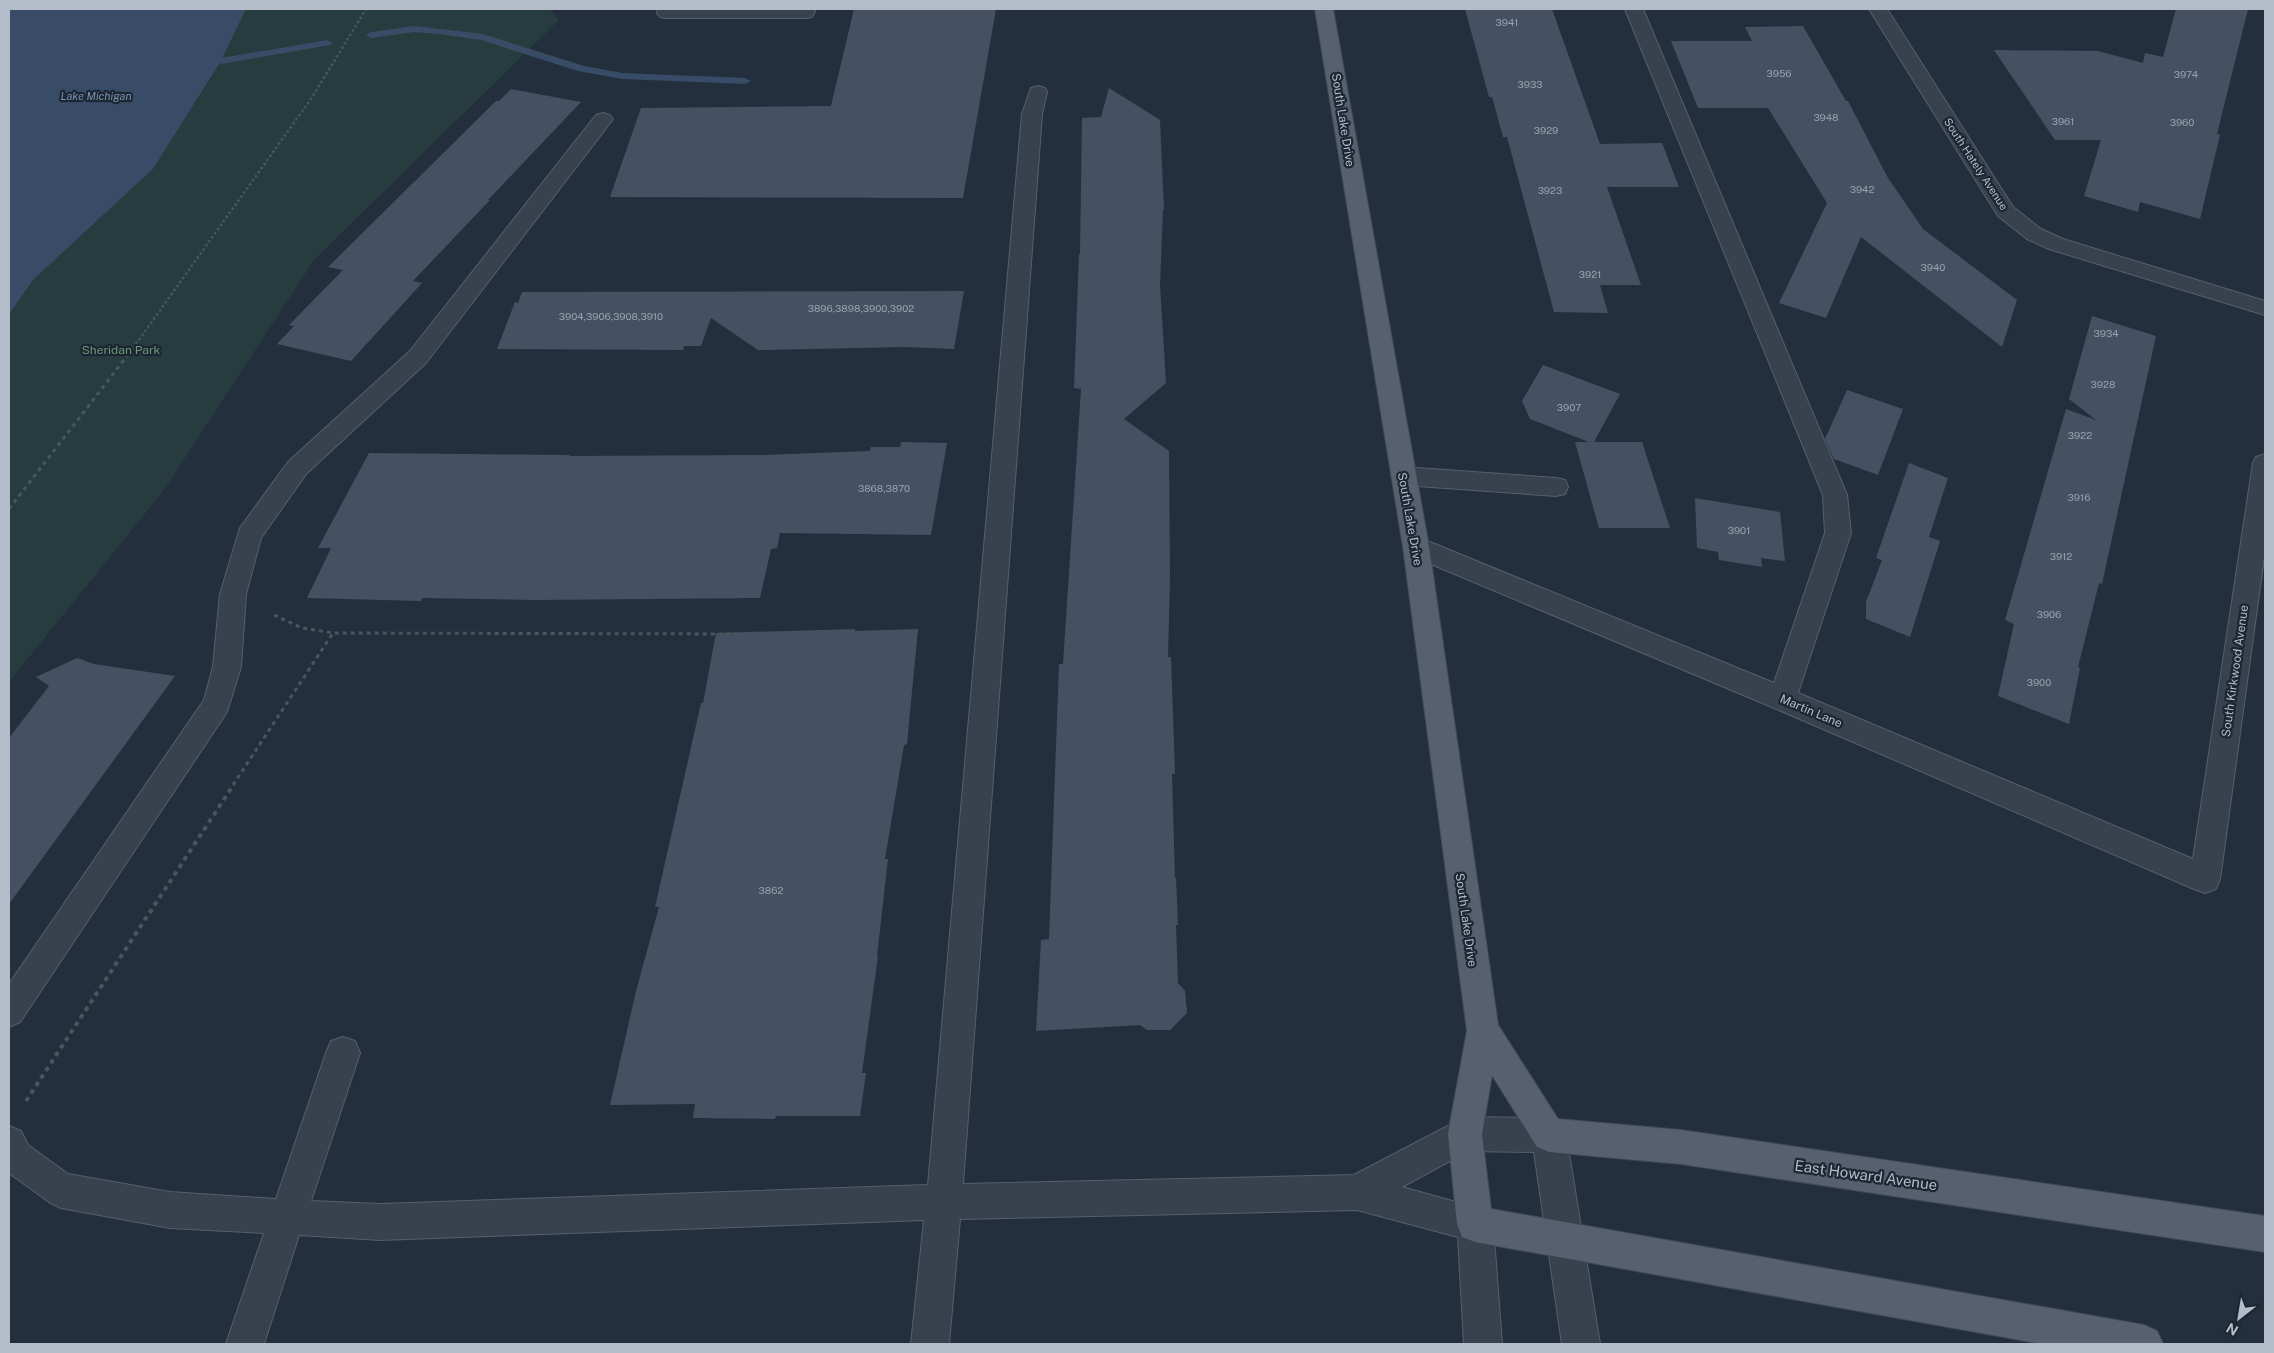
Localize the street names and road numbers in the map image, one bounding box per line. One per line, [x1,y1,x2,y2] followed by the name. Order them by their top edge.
[1329,72,1357,168] street label: South Lake Drive
[1942,116,2010,212] street label: South Hately Avenue
[1395,471,1425,567] street label: South Lake Drive
[2219,604,2251,738] street label: South Kirkwood Avenue
[1778,692,1844,730] street label: Martin Lane
[1452,872,1480,968] street label: South Lake Drive
[1794,1157,1938,1193] street label: East Howard Avenue

